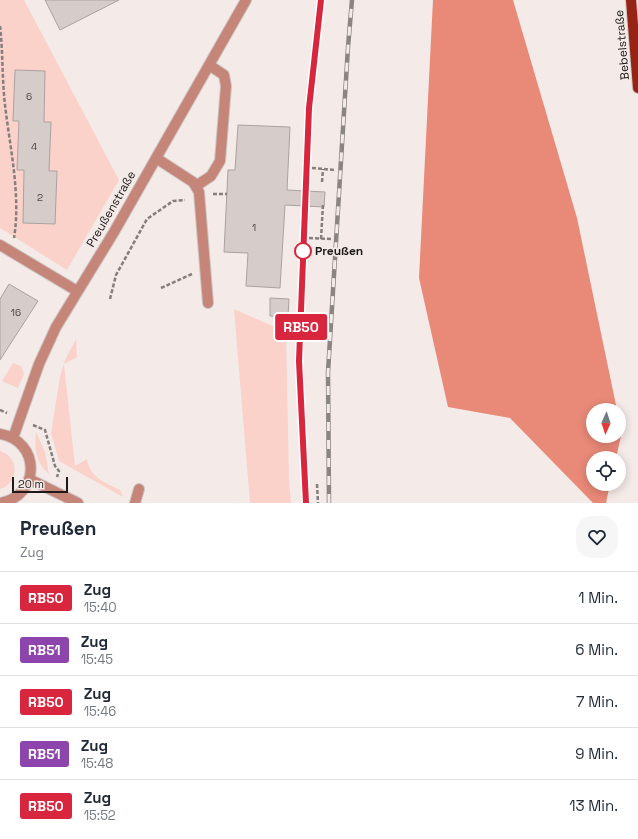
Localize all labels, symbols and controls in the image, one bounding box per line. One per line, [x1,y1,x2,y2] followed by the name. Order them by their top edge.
[611,9,633,81] street label: Bebelstraße
[26,90,32,103] house number: 6
[31,140,37,153] house number: 4
[83,168,139,250] street label: Preußenstraße
[37,191,43,204] house number: 2
[252,221,256,234] house number: 1
[294,242,312,260] marker: Preußen
[315,243,363,259] place label: Preußen
[11,306,21,319] house number: 16
[273,314,329,340] line badge: RB50
[283,318,319,336] text: RB50
[586,403,626,443] north arrow
[586,403,626,491] map controls
[586,451,626,491] button: locate
[12,475,68,494] scale bar
[18,477,44,491] text: 20 m
[20,516,96,541] text: Preußen
[576,516,618,558] button: heart
[20,544,44,561] text: Zug
[84,580,111,599] text: Zug
[578,588,618,607] text: 1 Min.
[28,589,64,607] text: RB50
[84,599,117,616] text: 15:40
[81,632,108,651] text: Zug
[575,640,618,659] text: 6 Min.
[28,641,61,659] text: RB51
[81,651,113,668] text: 15:45
[84,684,111,703] text: Zug
[576,692,618,711] text: 7 Min.
[28,693,64,711] text: RB50
[84,703,116,720] text: 15:46
[81,736,108,755] text: Zug
[575,744,618,763] text: 9 Min.
[28,745,61,763] text: RB51
[81,755,113,772] text: 15:48
[84,788,111,807] text: Zug
[569,796,618,815] text: 13 Min.
[28,797,64,815] text: RB50
[84,807,116,824] text: 15:52

